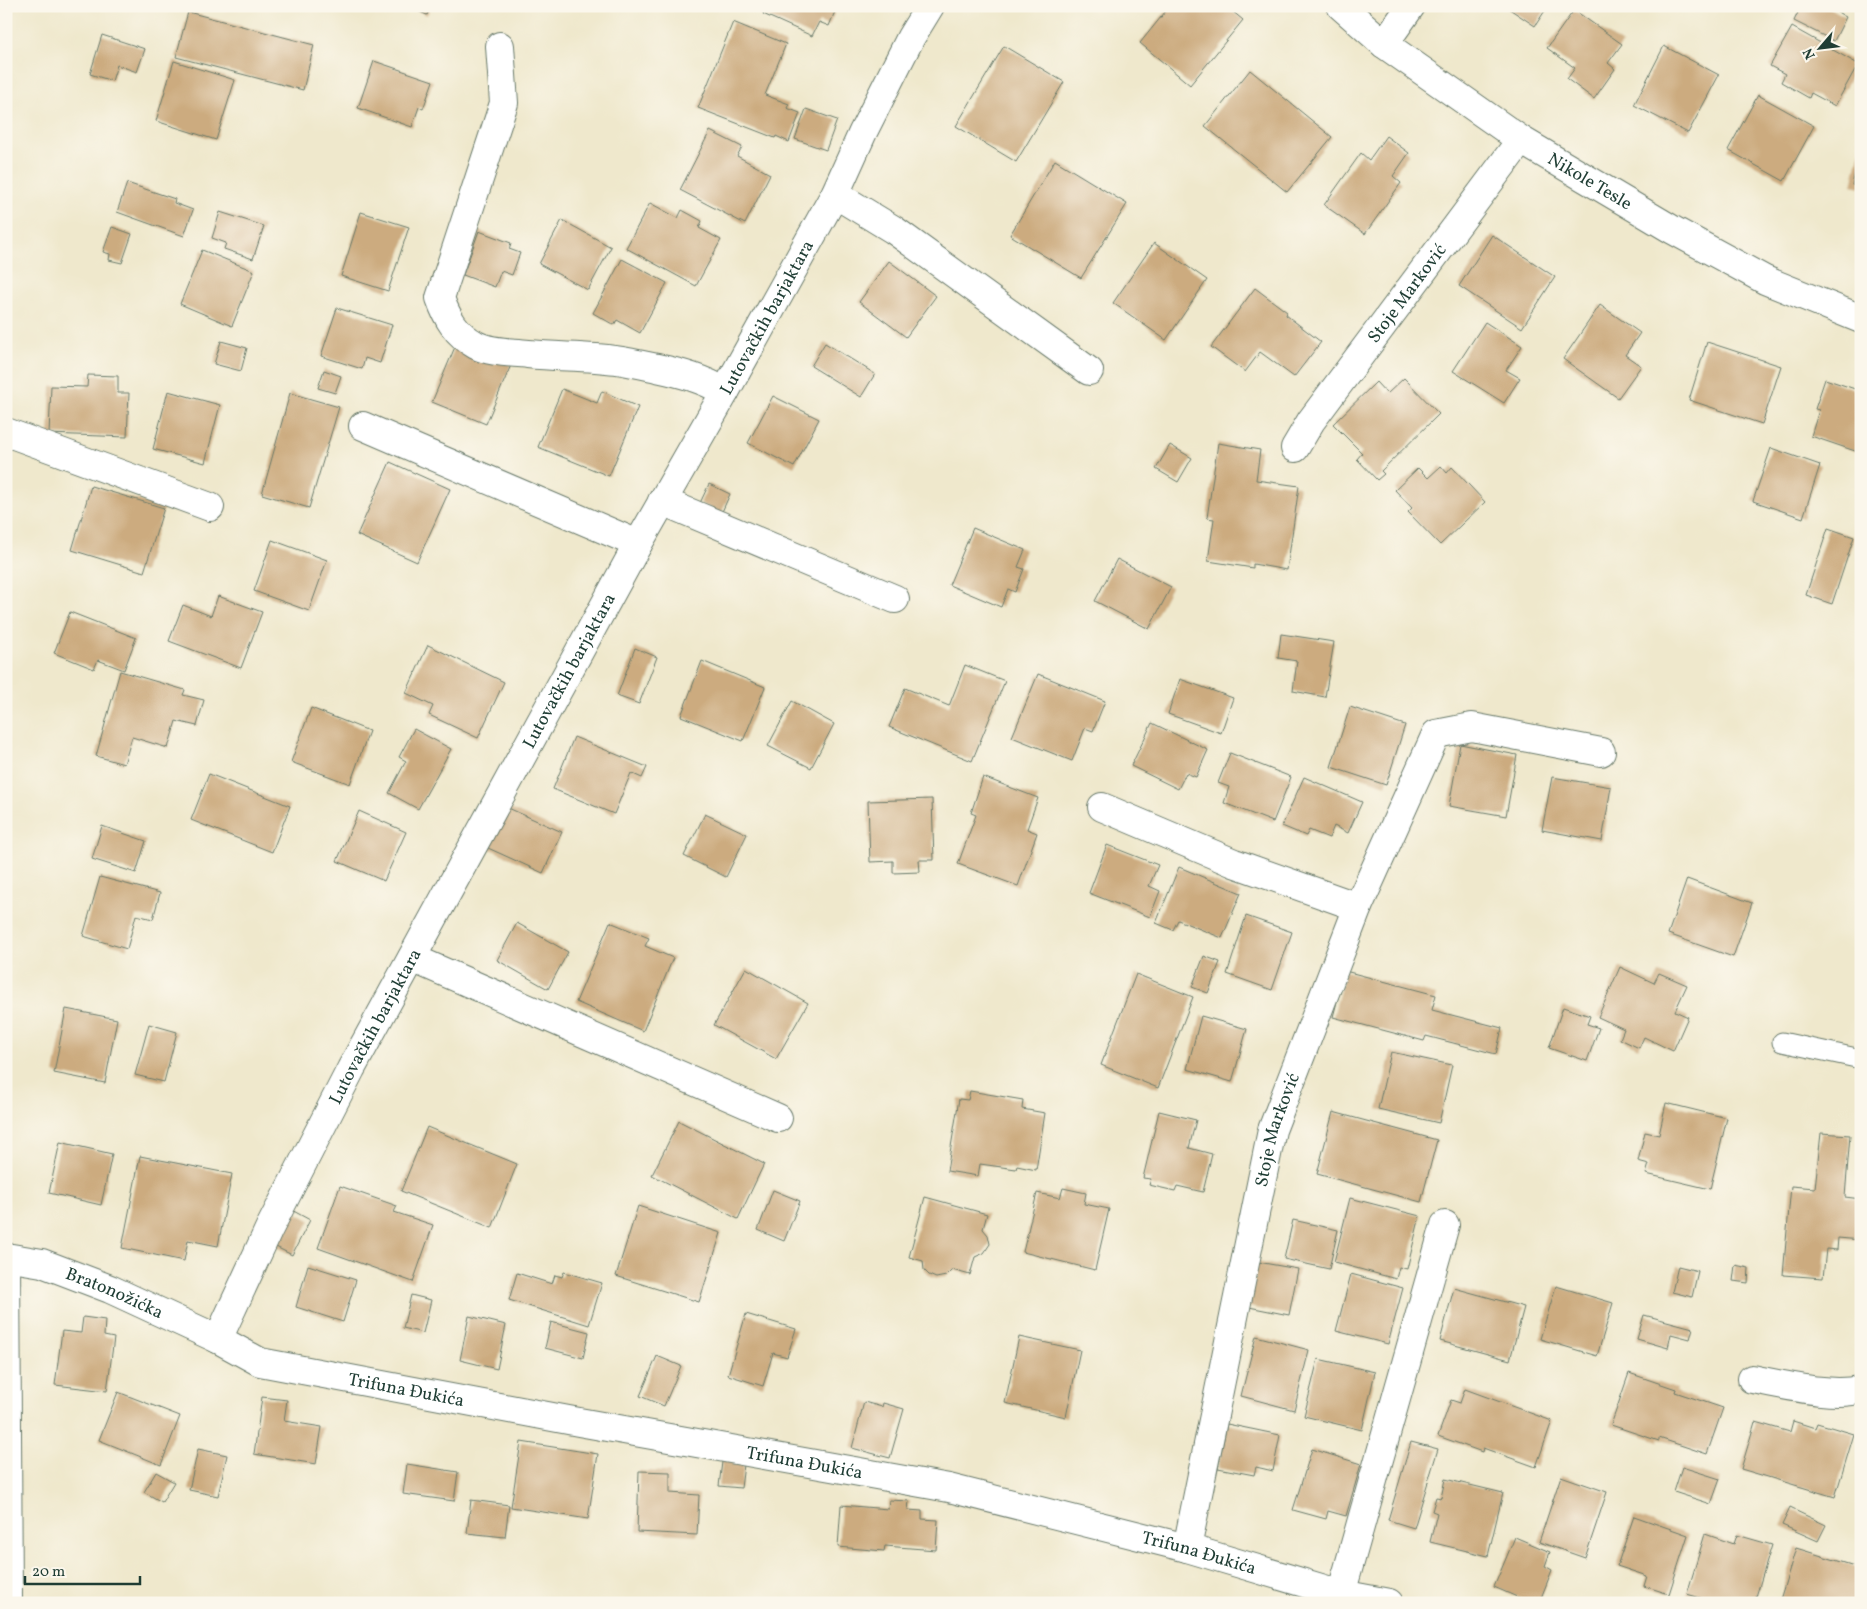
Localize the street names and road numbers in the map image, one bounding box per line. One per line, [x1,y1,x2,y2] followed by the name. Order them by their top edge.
[1542,147,1636,217] street label: Nikole Tesle
[715,236,821,400] street label: Lutovačkih barjaktara
[1362,239,1453,349] street label: Stoje Marković
[517,589,623,754] street label: Lutovačkih barjaktara
[324,945,428,1109] street label: Lutovačkih barjaktara
[1250,1070,1307,1189] street label: Stoje Marković
[62,1262,167,1326] street label: Bratonožićka
[346,1368,466,1414] street label: Trifuna Đukića
[744,1441,865,1486] street label: Trifuna Đukića
[1139,1526,1259,1582] street label: Trifuna Đukića

